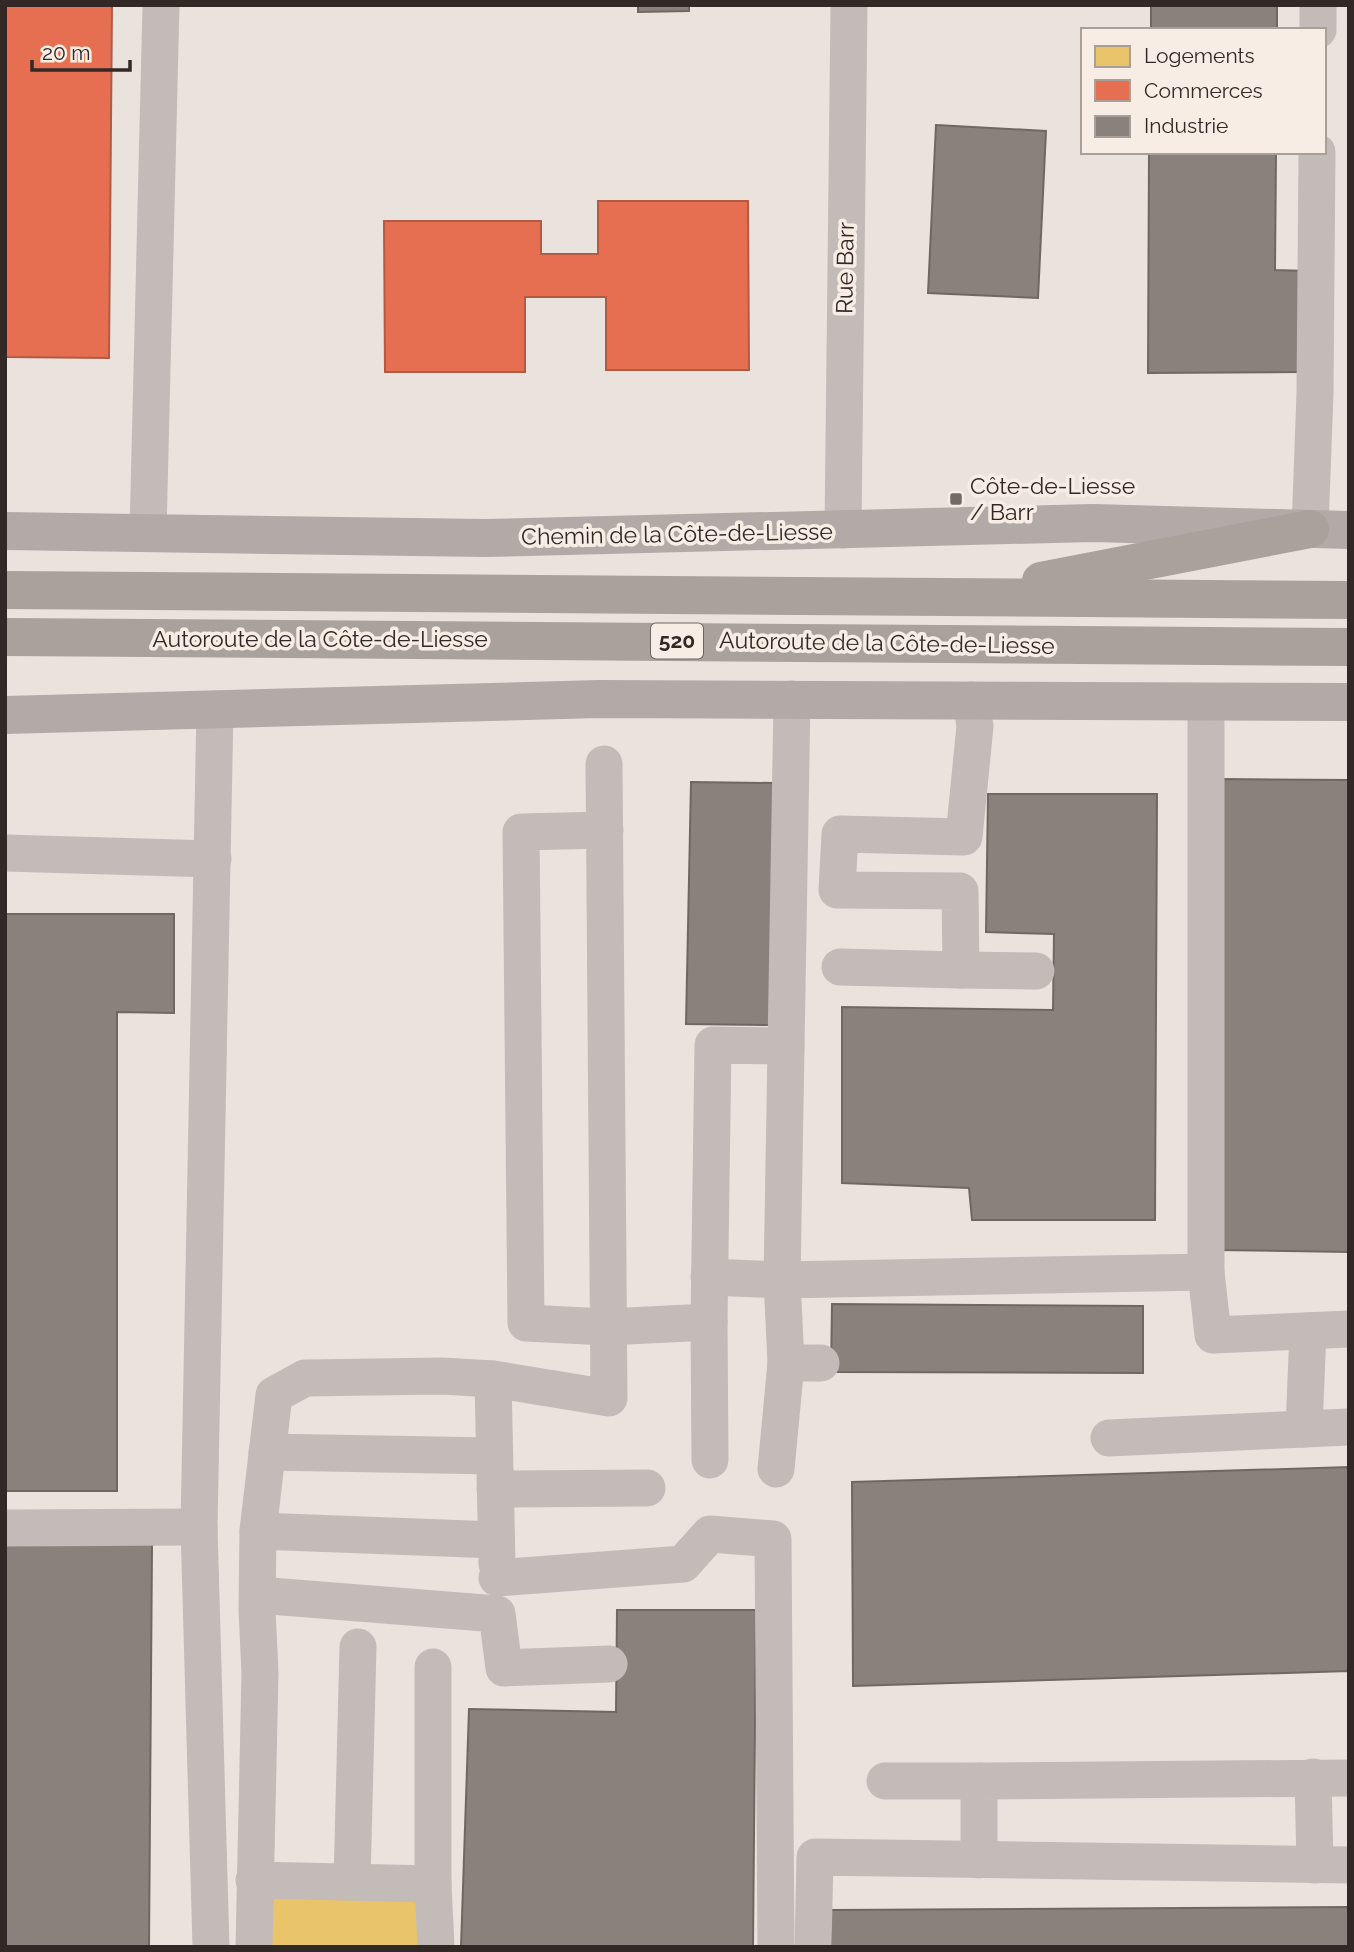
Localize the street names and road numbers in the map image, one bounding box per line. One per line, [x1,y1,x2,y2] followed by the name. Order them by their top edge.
[830,222,859,314] street label: Rue Barr
[521,517,833,550] street label: Chemin de la Côte-de-Liesse
[651,624,703,658] road number: 520
[152,625,488,652] street label: Autoroute de la Côte-de-Liesse
[719,626,1055,659] street label: Autoroute de la Côte-de-Liesse

